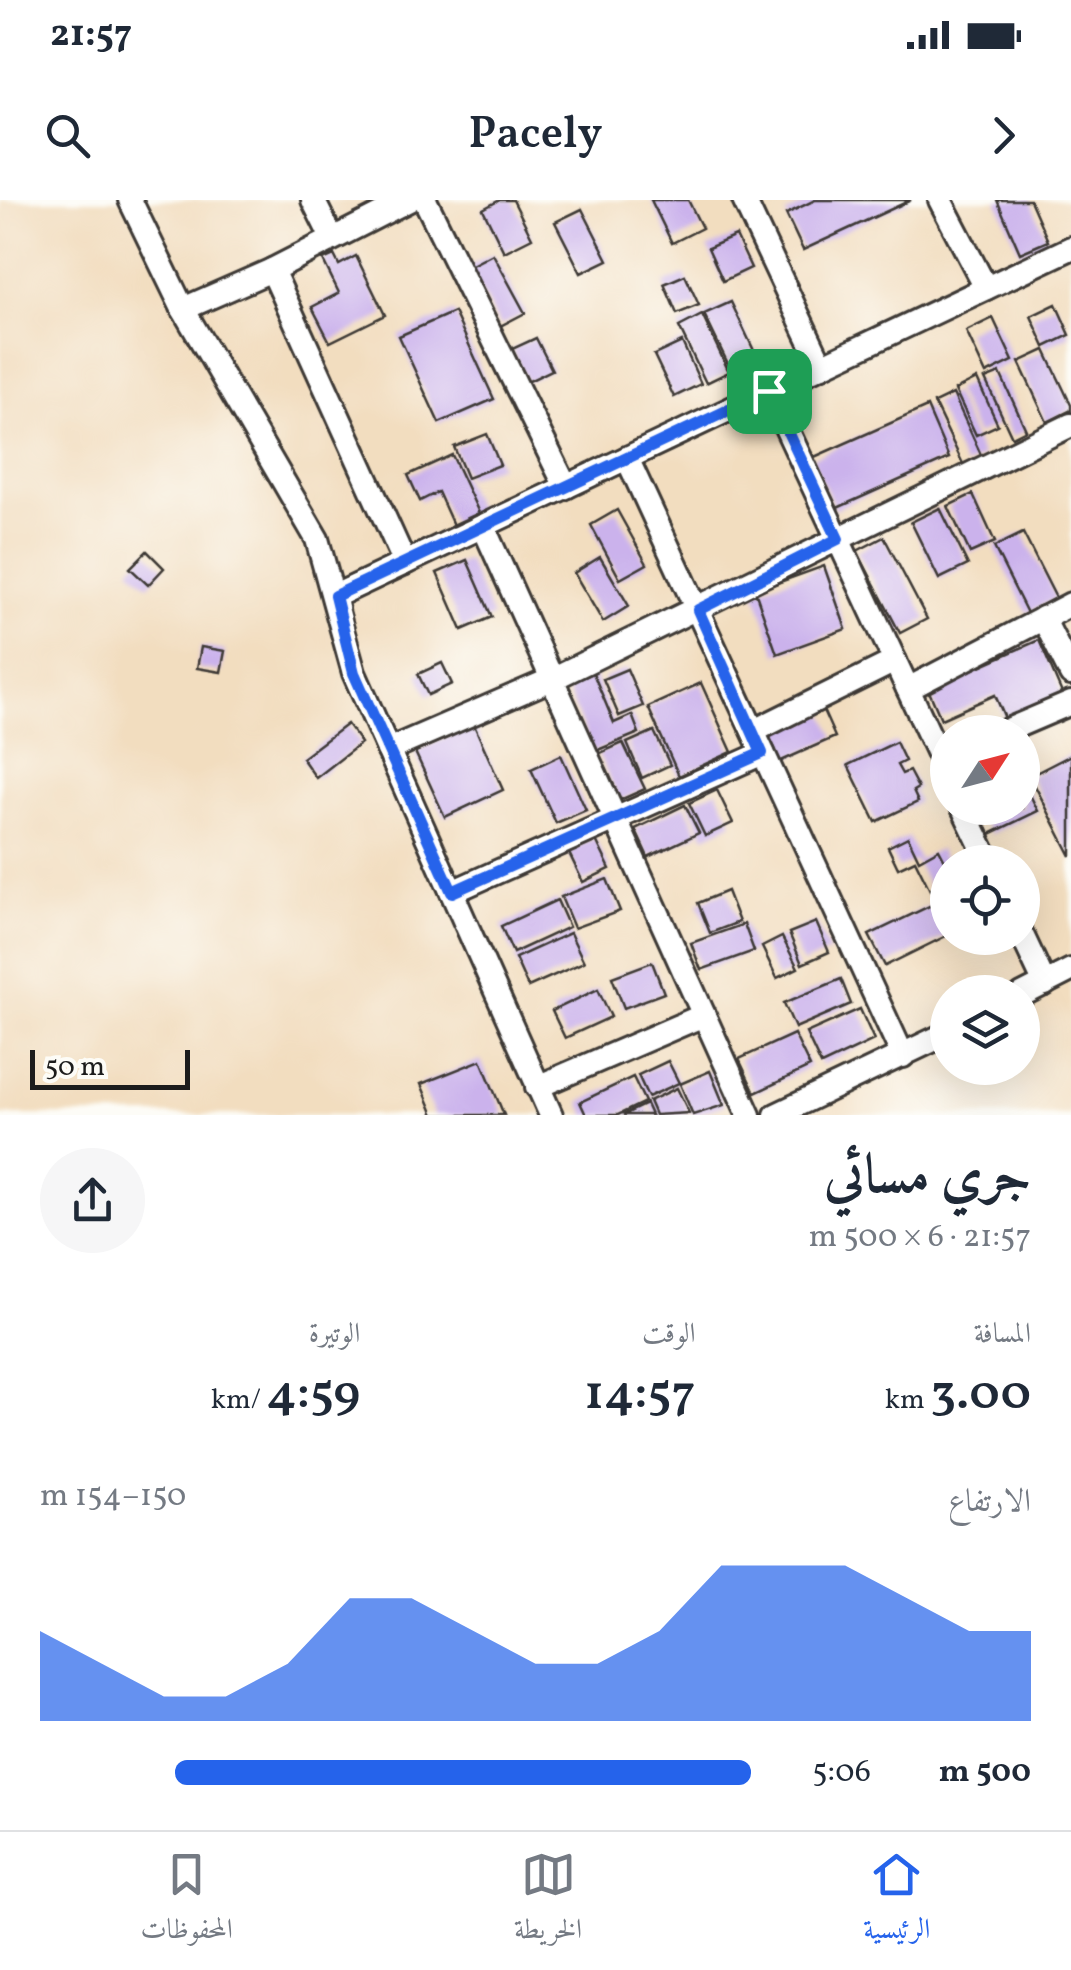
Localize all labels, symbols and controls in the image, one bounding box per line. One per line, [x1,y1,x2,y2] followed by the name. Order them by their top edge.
[50,9,132,62] text: 21:57
[469,104,602,167] text: Pacely
[40,108,95,163] icon: search
[976,108,1031,163] icon: forward
[727,349,812,434] pin
[742,364,797,419] icon: arrive
[930,715,1040,825] north arrow
[930,715,1040,1085] map controls
[930,845,1040,955] button: locate
[930,975,1040,1085] button: layers
[30,1045,190,1090] scale bar
[45,1048,105,1087] text: 50 m
[824,1140,1031,1216] text: جري مسائي
[40,1148,145,1253] button: share
[809,1216,1031,1260] text: 21:57 · 6 × 500 m
[309,1315,360,1354] text: الوتيرة
[642,1315,696,1354] text: الوقت
[974,1315,1031,1354] text: المسافة
[267,1360,360,1430] text: 4:59
[584,1360,696,1430] text: 14:57
[931,1360,1031,1430] text: 3.00
[211,1381,267,1420] text: /km
[885,1381,931,1420] text: km
[40,1475,186,1519] text: 150–154 m
[948,1481,1031,1525] text: الارتفاع
[812,1751,871,1795] text: 5:06
[939,1751,1031,1795] text: 500 m
[141,1847,233,1956] tab: المحفوظات
[514,1847,582,1956] tab: الخريطة
[863,1847,930,1956] tab: الرئيسية

